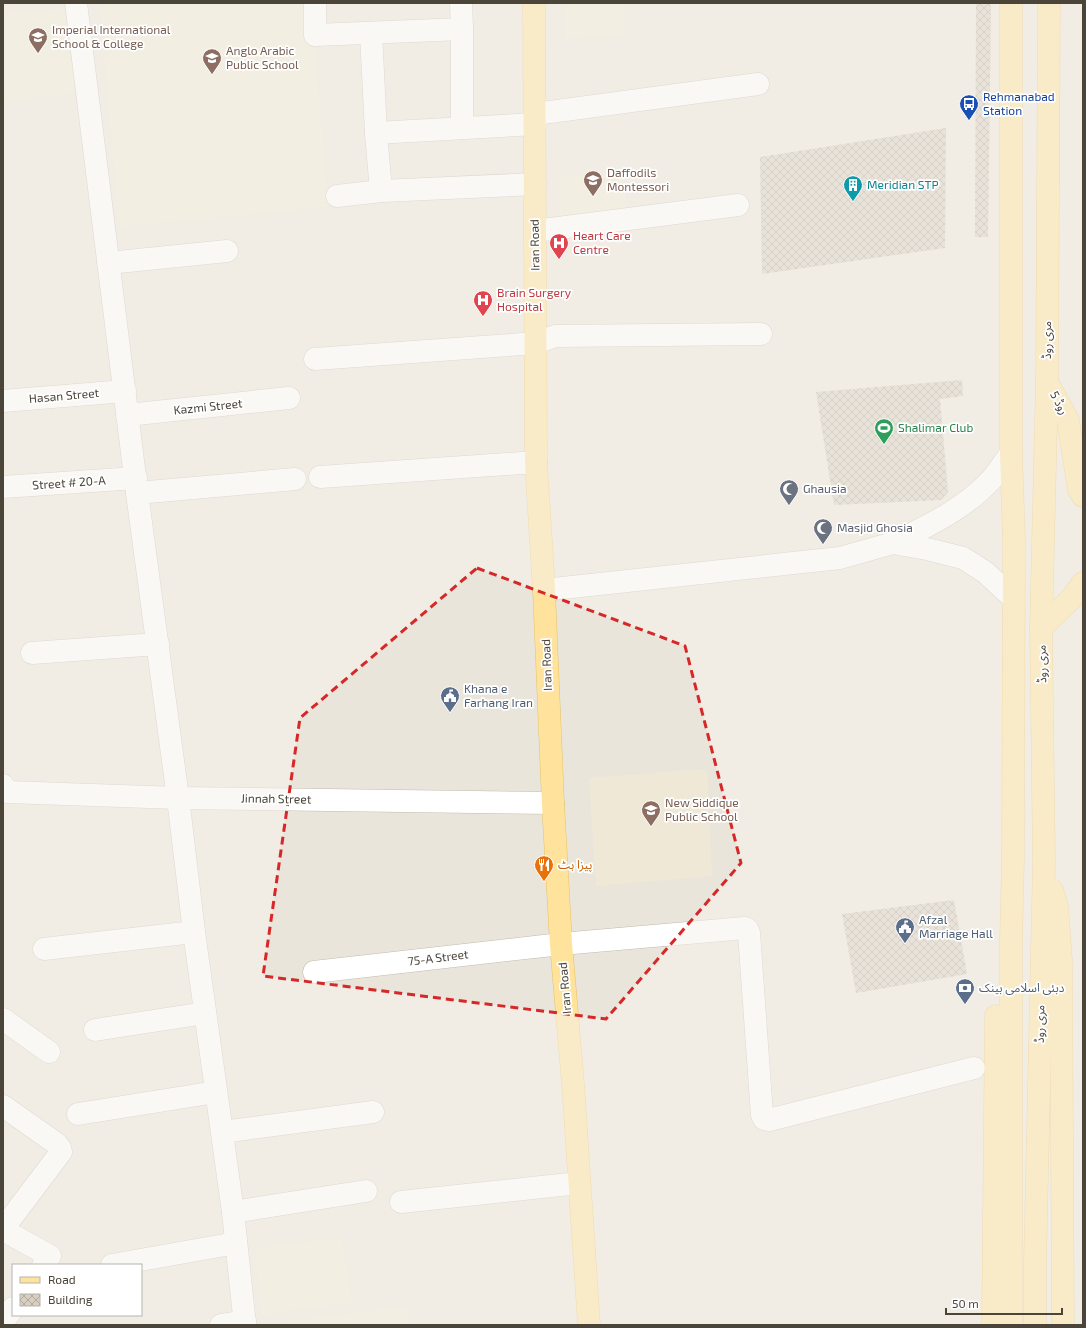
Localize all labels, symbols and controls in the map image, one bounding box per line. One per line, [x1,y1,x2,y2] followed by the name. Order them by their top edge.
[52,22,171,50] place label: Imperial International School & College
[27,26,49,54] school or university icon: Imperial International School & College
[226,43,299,71] place label: Anglo Arabic Public School
[201,47,223,75] school or university icon: Anglo Arabic Public School
[983,89,1055,117] place label: Rehmanabad Station
[958,93,980,121] bus stop icon: Rehmanabad Station
[607,165,669,193] place label: Daffodils Montessori
[582,169,604,197] school or university icon: Daffodils Montessori
[842,174,864,202] building icon: Meridian STP
[867,177,939,191] place label: Meridian STP
[527,219,541,271] street label: Iran Road
[573,228,631,256] place label: Heart Care Centre
[548,232,570,260] hospital icon: Heart Care Centre
[497,285,572,313] place label: Brain Surgery Hospital
[472,289,494,317] hospital icon: Brain Surgery Hospital
[1039,321,1054,359] street label: مری روڈ
[28,385,100,405] street label: Hasan Street
[1047,388,1072,417] street label: روڈ 5
[173,395,244,417] street label: Kazmi Street
[873,417,895,445] sports icon: Shalimar Club
[898,420,973,434] place label: Shalimar Club
[32,472,107,492] street label: Street # 20-A
[778,478,800,506] mosque icon: Ghausia
[803,481,847,495] place label: Ghausia
[812,517,834,545] mosque icon: Masjid Ghosia
[837,520,913,535] place label: Masjid Ghosia
[538,639,554,691] street label: Iran Road
[1034,645,1049,683] street label: مری روڈ
[464,681,533,709] place label: Khana e Farhang Iran
[439,685,461,713] public building icon: Khana e Farhang Iran
[241,790,312,806] street label: Jinnah Street
[665,795,739,823] place label: New Siddique Public School
[640,799,662,827] school or university icon: New Siddique Public School
[533,854,555,882] restaurant icon: پیزا ہٹ
[558,857,592,873] place label: پیزا ہٹ
[919,912,993,940] place label: Afzal Marriage Hall
[894,916,916,944] public building icon: Afzal Marriage Hall
[407,946,470,968] street label: 75-A Street
[555,962,573,1015] street label: Iran Road
[954,977,976,1005] bank icon: دبئی اسلامی بینک
[979,980,1065,995] place label: دبئی اسلامی بینک
[1032,1005,1047,1043] street label: مری روڈ
[12,1264,142,1316] legend
[48,1272,76,1286] text: Road
[946,1290,1062,1316] scale bar
[48,1292,93,1306] text: Building
[952,1296,979,1310] text: 50 m

